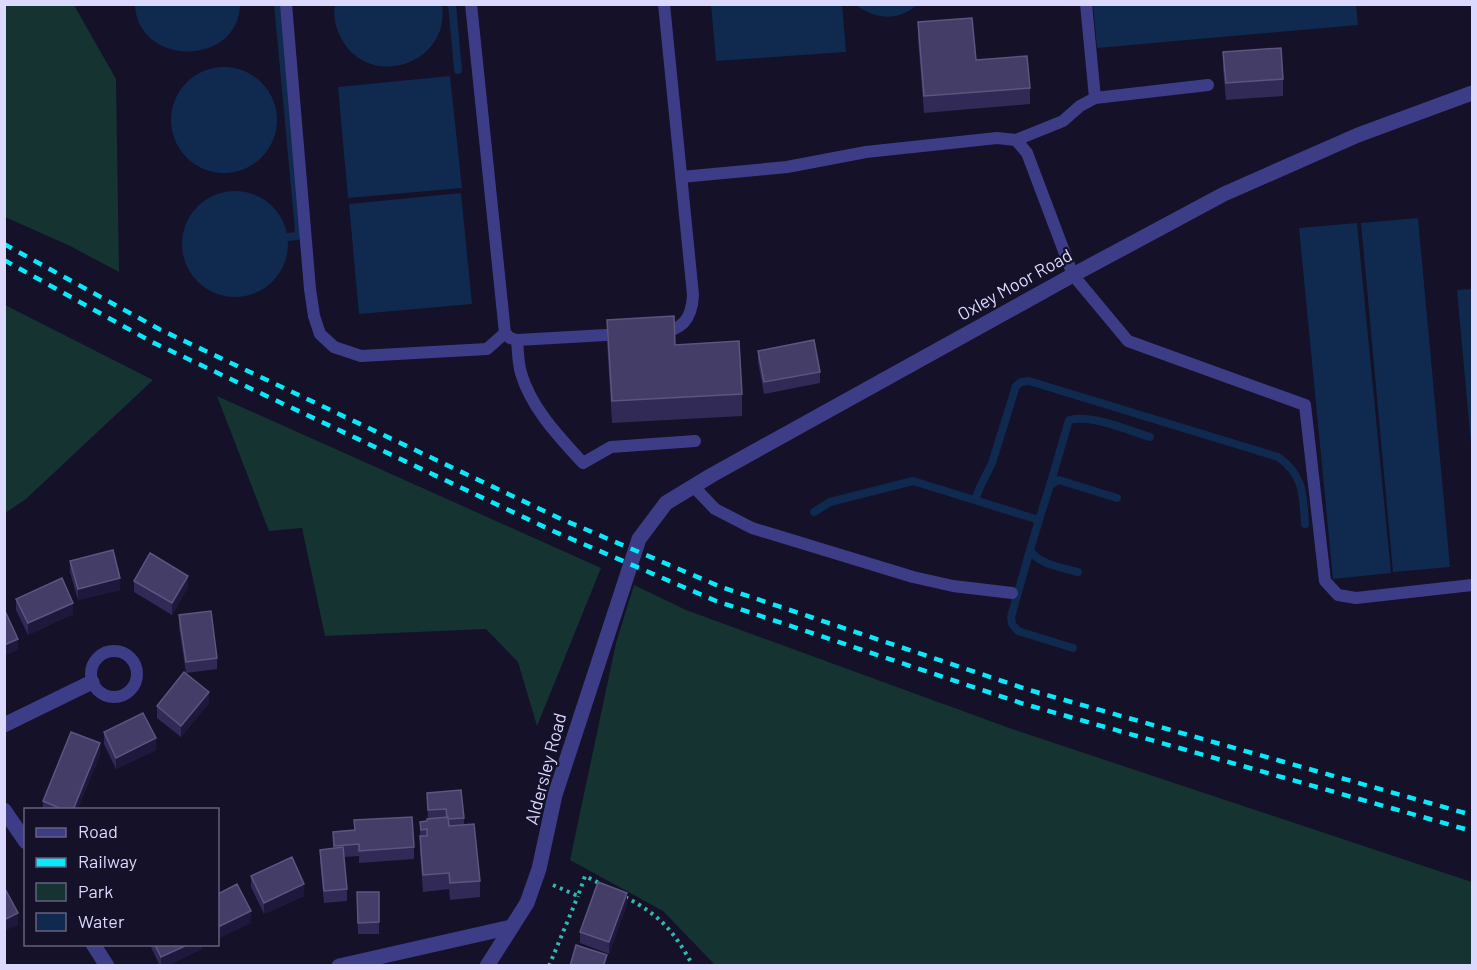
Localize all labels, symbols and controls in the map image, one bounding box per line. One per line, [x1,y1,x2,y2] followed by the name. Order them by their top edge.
[953,244,1076,325] street label: Oxley Moor Road
[520,710,571,827] street label: Aldersley Road
[24,808,219,946] legend
[78,820,118,842] text: Road
[78,850,137,872] text: Railway
[78,880,113,902] text: Park
[78,910,125,932] text: Water

